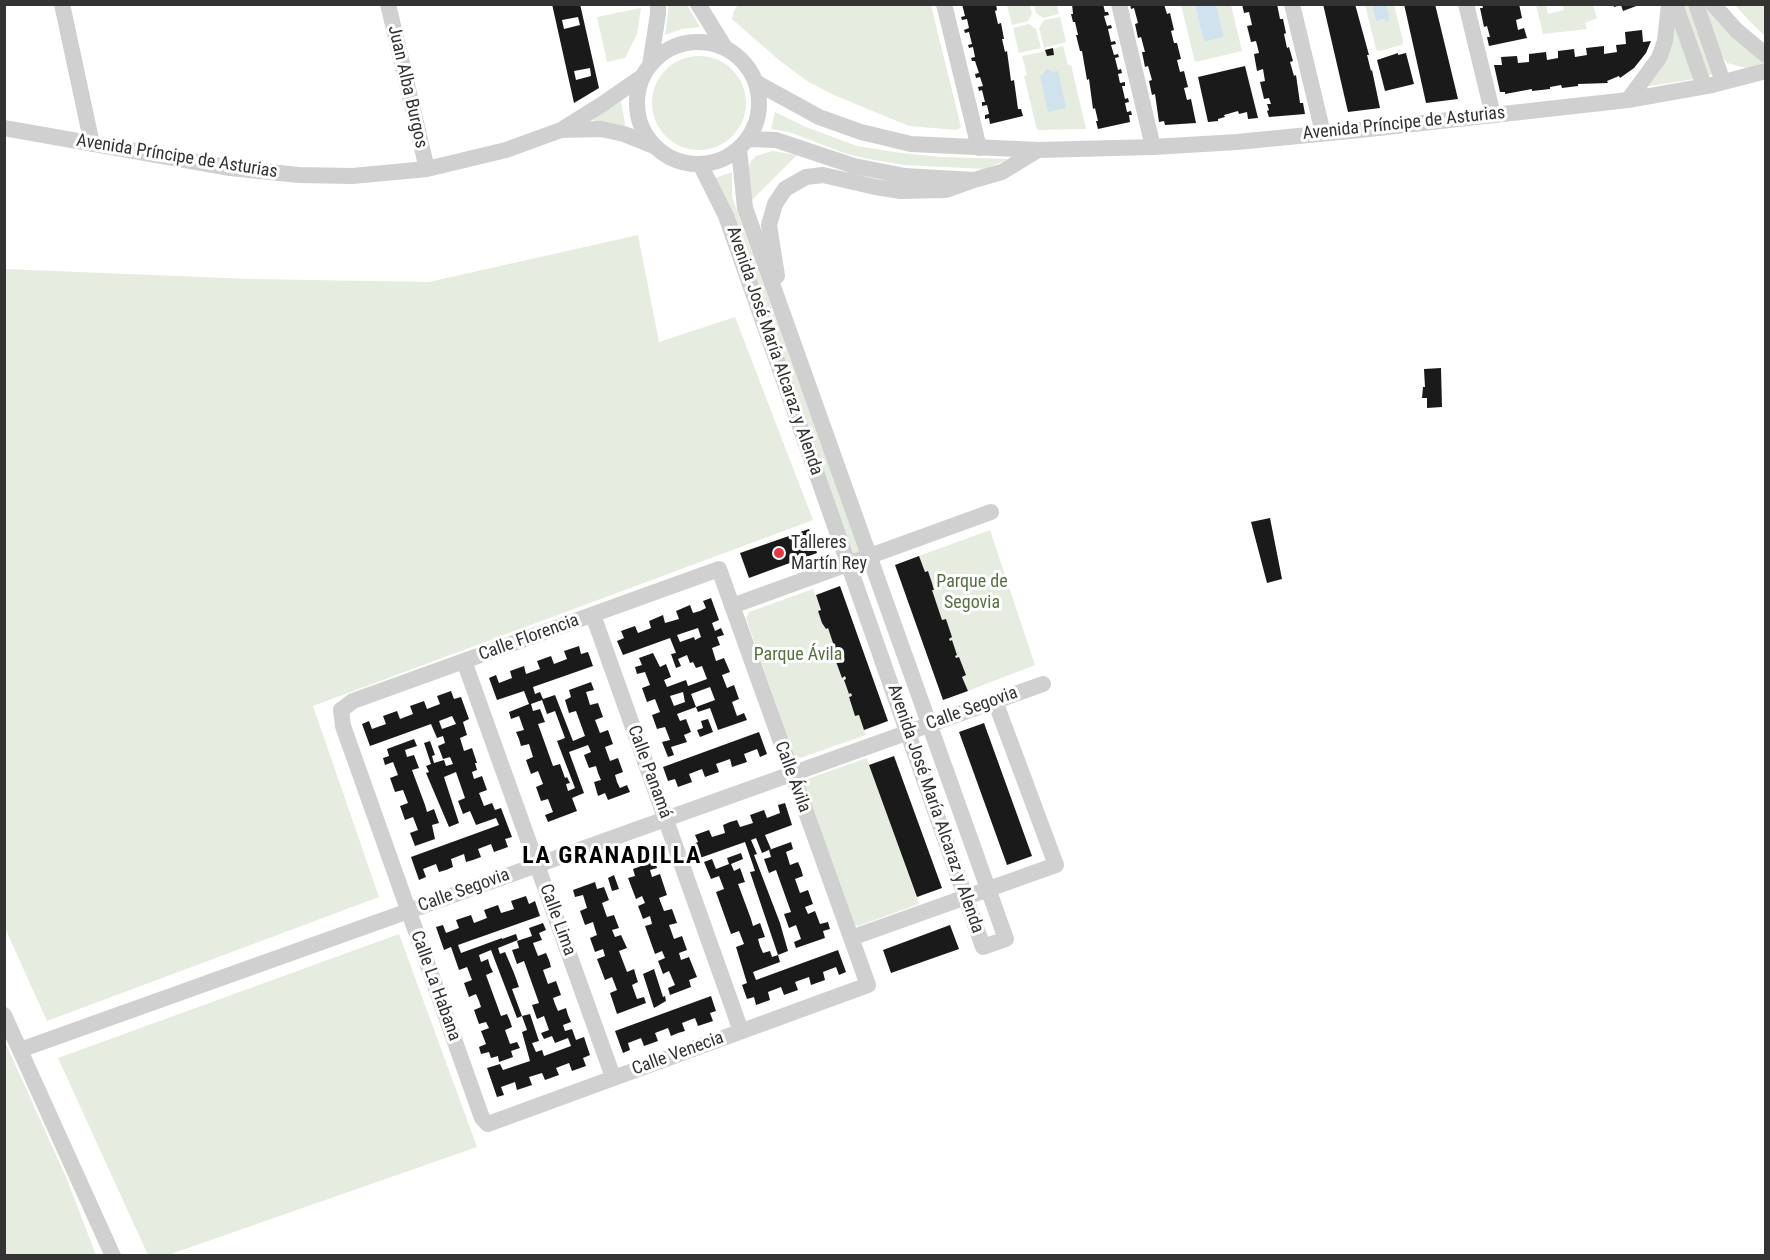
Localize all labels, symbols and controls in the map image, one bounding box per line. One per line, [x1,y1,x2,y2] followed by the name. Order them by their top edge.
[382,24,432,150] street label: Juan Alba Burgos
[1302,103,1506,145] street label: Avenida Príncipe de Asturias
[75,130,279,184] street label: Avenida Príncipe de Asturias
[721,224,827,478] street label: Avenida José María Alcaraz y Alenda
[791,532,867,574] place label: Talleres Martín Rey
[772,546,786,560] marker: Talleres Martín Rey
[936,571,1008,614] park label: Parque de Segovia
[476,610,582,666] street label: Calle Florencia
[754,644,842,666] park label: Parque Ávila
[882,682,988,936] street label: Avenida José María Alcaraz y Alenda
[923,682,1021,736] street label: Calle Segovia
[622,722,676,822] street label: Calle Panamá
[769,738,815,816] street label: Calle Ávila
[522,843,702,871] district label: LA GRANADILLA
[415,864,513,918] street label: Calle Segovia
[534,881,580,959] street label: Calle Lima
[405,928,465,1044] street label: Calle La Habana
[629,1027,727,1081] street label: Calle Venecia

